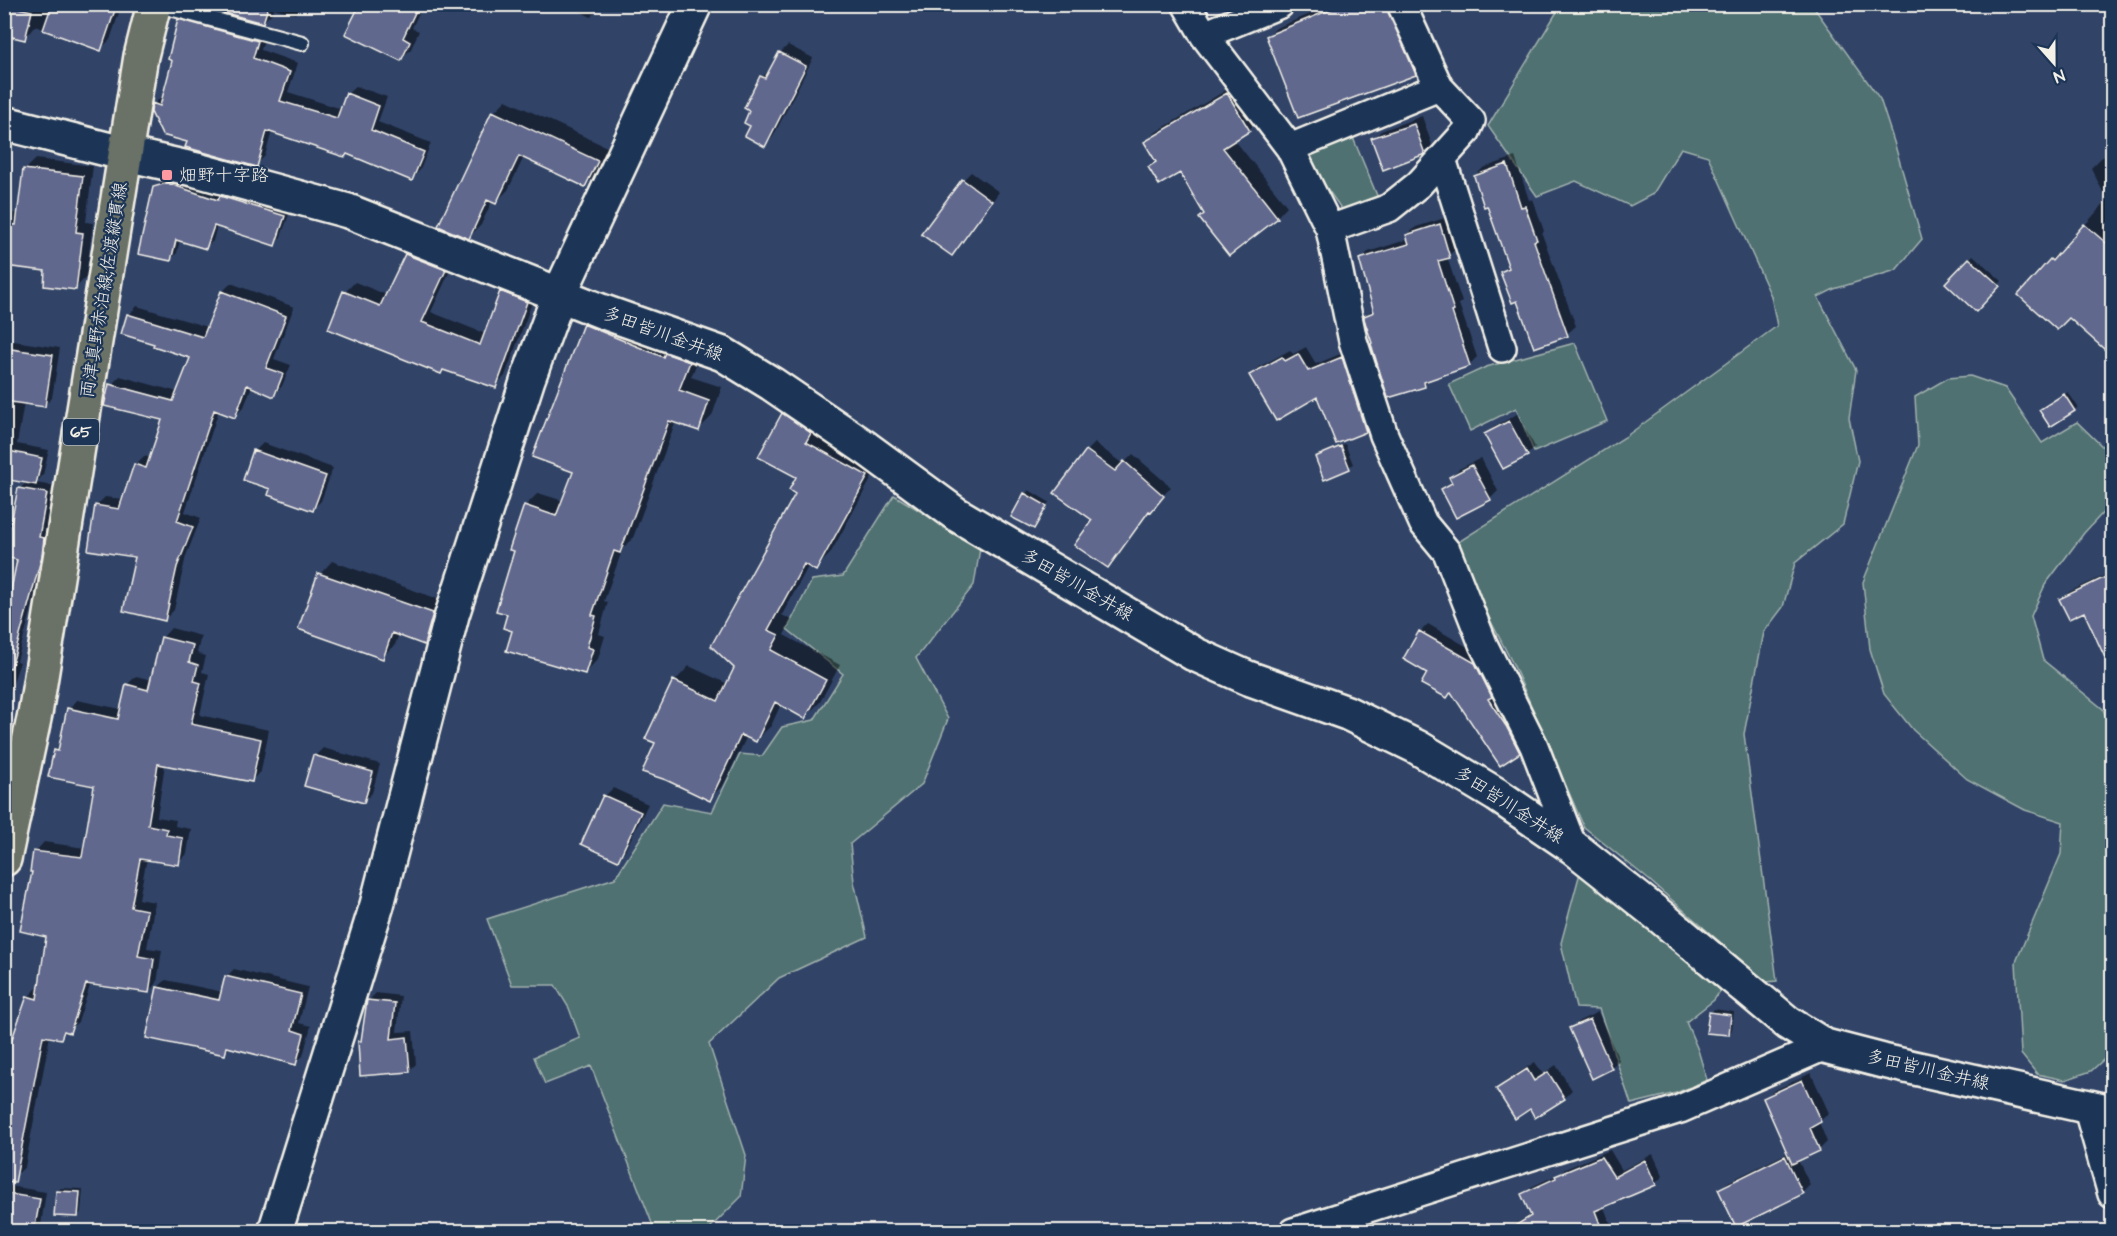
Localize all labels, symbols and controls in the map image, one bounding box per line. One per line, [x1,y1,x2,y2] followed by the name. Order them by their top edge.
[2024,33,2084,93] north arrow
[2050,64,2068,88] text: N
[179,163,269,188] place label: 畑野十字路
[160,168,174,182] marker: 畑野十字路
[75,180,133,400] street label: 両津真野赤泊線;佐渡縦貫線
[600,301,726,367] street label: 多田皆川金井線
[63,419,99,445] road number: 65
[1016,543,1138,627] street label: 多田皆川金井線
[1449,760,1569,850] street label: 多田皆川金井線
[1864,1044,1992,1096] street label: 多田皆川金井線

